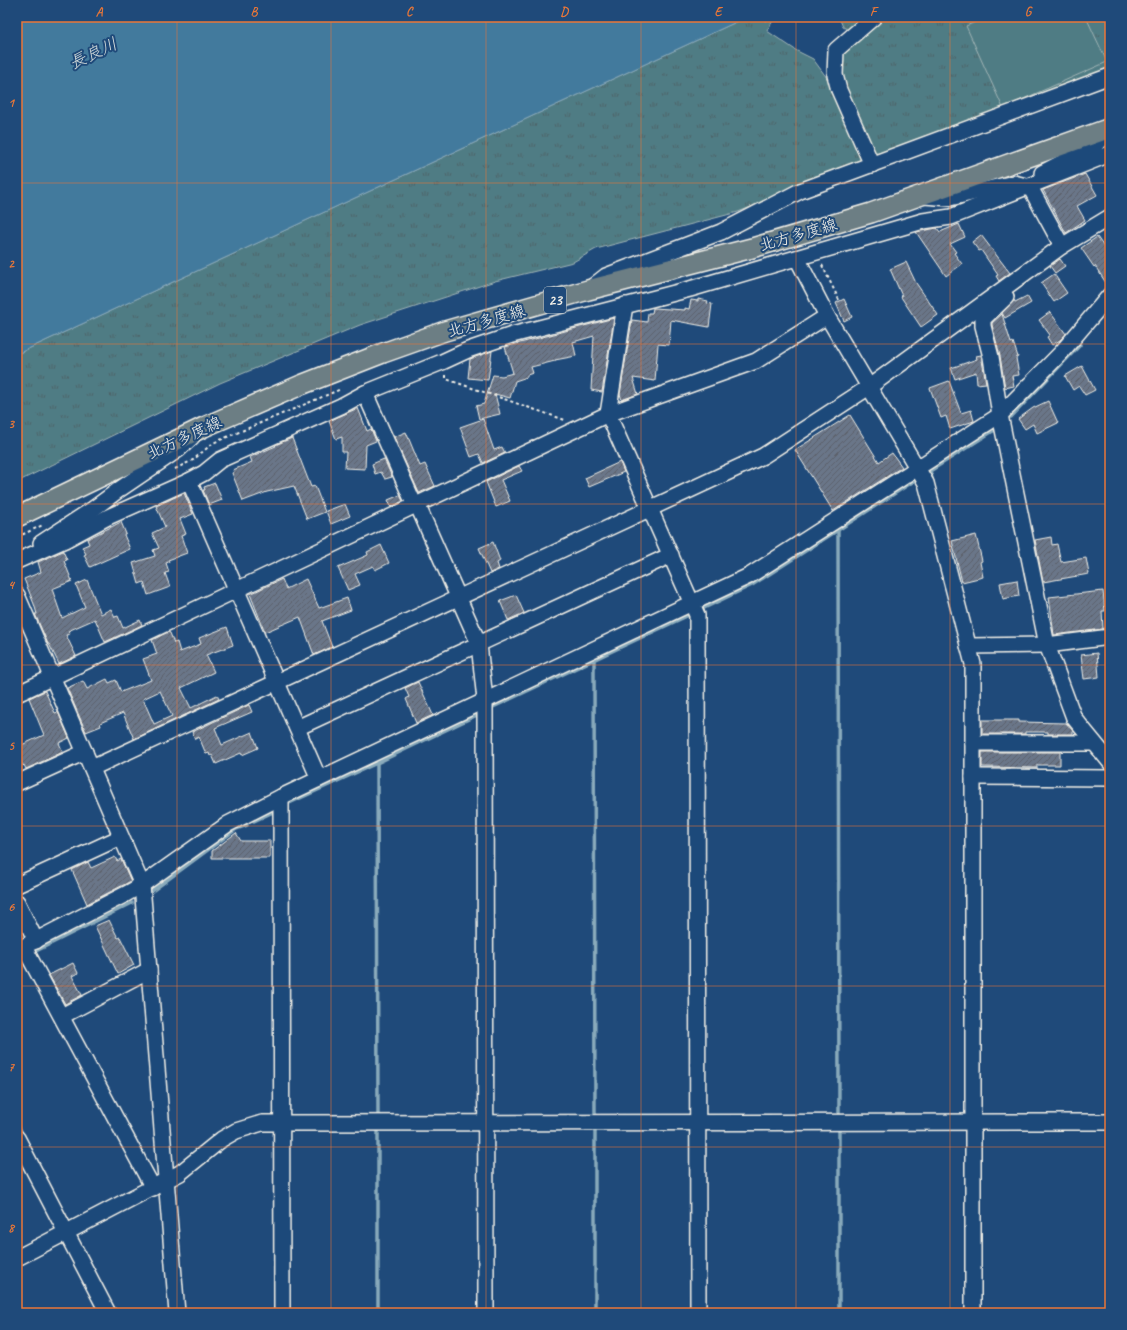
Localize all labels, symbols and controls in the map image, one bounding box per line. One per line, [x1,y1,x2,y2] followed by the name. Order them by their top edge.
[96,4,104,20] text: A
[251,4,259,20] text: B
[406,4,414,20] text: C
[560,4,569,20] text: D
[715,4,724,20] text: E
[870,4,879,20] text: F
[1025,4,1033,20] text: G
[66,33,121,74] water label: 長良川
[8,95,16,111] text: 1
[757,214,839,256] street label: 北方多度線
[8,256,15,272] text: 2
[544,287,566,313] road number: 23
[445,300,527,342] street label: 北方多度線
[144,412,225,464] street label: 北方多度線
[8,416,15,432] text: 3
[8,577,16,593] text: 4
[8,738,15,754] text: 5
[8,899,15,915] text: 6
[8,1059,15,1075] text: 7
[8,1220,16,1236] text: 8

